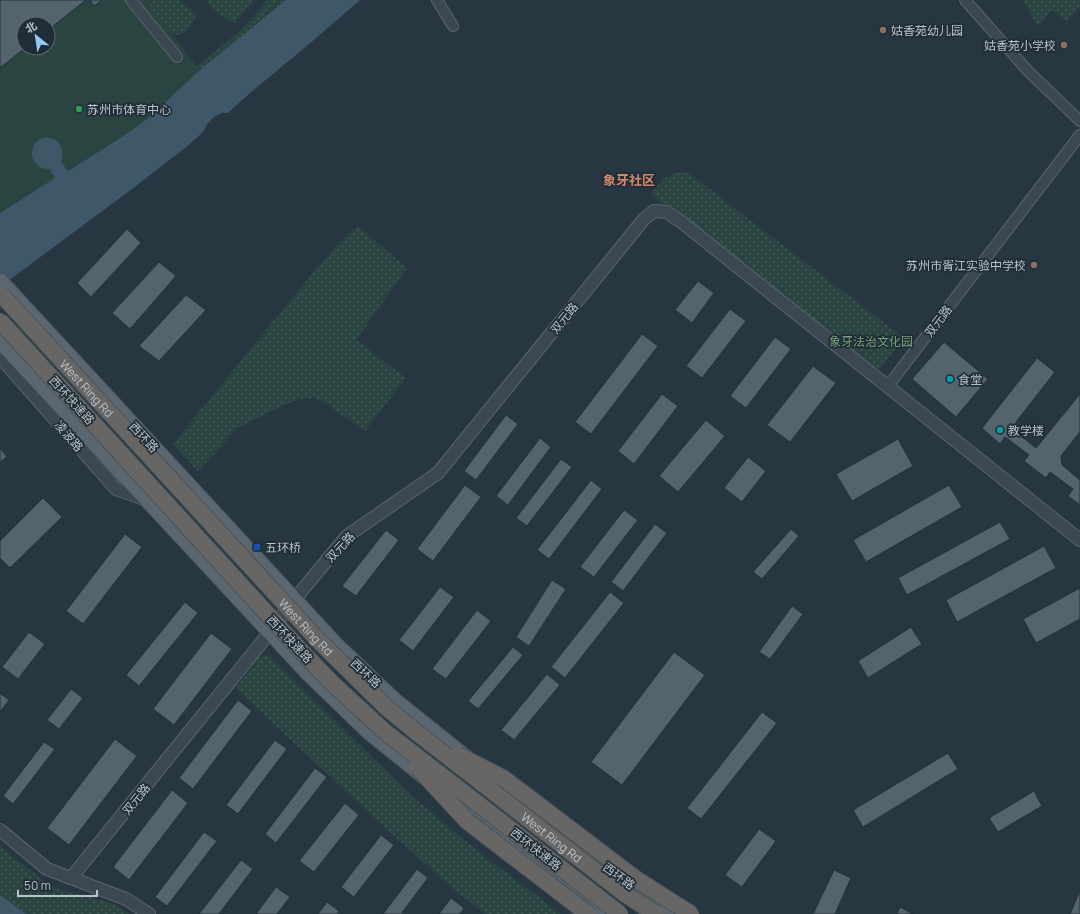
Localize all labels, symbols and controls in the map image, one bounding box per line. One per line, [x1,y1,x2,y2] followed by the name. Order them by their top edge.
[16,16,56,56] north arrow
[22,18,39,36] text: 北
[891,22,963,39] place label: 姑香苑幼儿园
[878,25,888,35] marker: 姑香苑幼儿园
[984,37,1056,54] place label: 姑香苑小学校
[1059,40,1069,50] marker: 姑香苑小学校
[87,101,171,118] place label: 苏州市体育中心
[74,104,84,114] marker: 苏州市体育中心
[603,171,655,189] district label: 象牙社区
[906,257,1026,274] place label: 苏州市胥江实验中学校
[1029,260,1039,270] marker: 苏州市胥江实验中学校
[546,299,582,337] street label: 双元路
[920,302,956,340] street label: 双元路
[829,333,913,350] park label: 象牙法治文化园
[56,356,118,421] street label: West Ring Rd
[958,371,982,388] place label: 食堂
[46,372,98,428] street label: 西环快速路
[945,374,955,384] marker: 食堂
[51,417,87,455] street label: 凌波路
[126,418,162,456] street label: 西环路
[1008,422,1044,439] place label: 教学楼
[995,425,1005,435] marker: 教学楼
[322,528,358,566] street label: 双元路
[265,539,301,556] place label: 五环桥
[252,542,262,552] marker: 五环桥
[275,594,337,659] street label: West Ring Rd
[263,611,317,667] street label: 西环快速路
[347,655,385,691] street label: 西环路
[118,780,154,818] street label: 双元路
[518,808,586,866] street label: West Ring Rd
[507,824,565,874] street label: 西环快速路
[599,859,639,893] street label: 西环路
[18,872,97,898] scale bar
[24,877,51,894] text: 50 m

